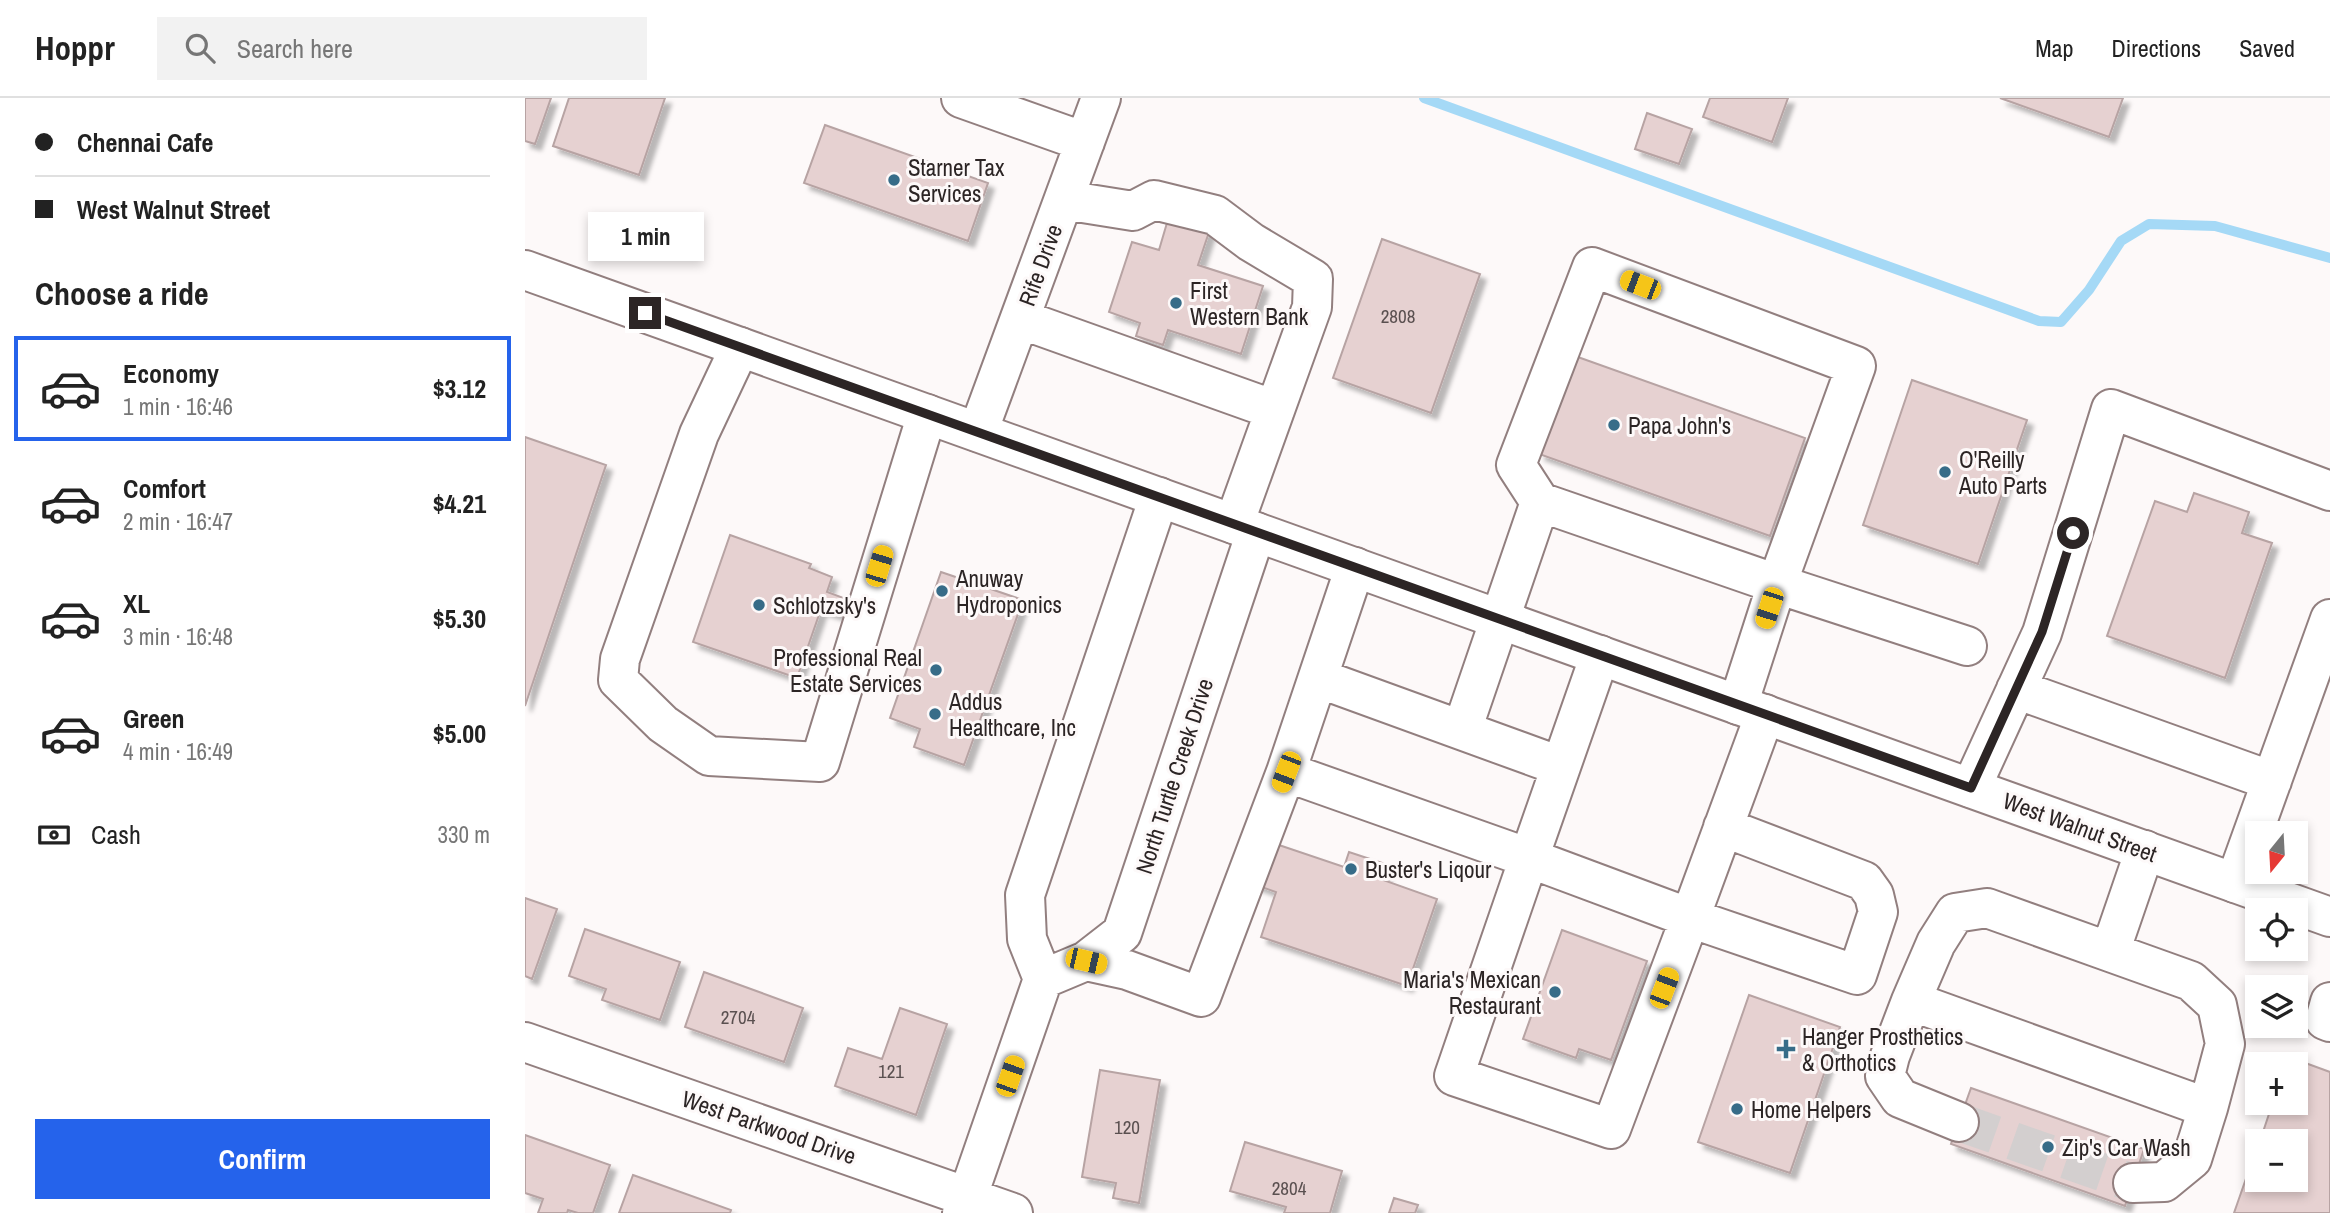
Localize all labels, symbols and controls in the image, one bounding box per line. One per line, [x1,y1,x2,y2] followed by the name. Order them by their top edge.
[157,17,647,80] search box
[35,26,115,70] text: Hoppr
[181,29,219,67] icon: search
[237,31,353,66] text: Search here
[2035,32,2073,64] text: Map
[2111,32,2201,64] text: Directions
[2239,32,2295,64] text: Saved
[77,125,213,160] text: Chennai Cafe
[908,152,1005,209] place label: Starner Tax Services
[886,172,902,188] marker: Starner Tax Services
[77,192,270,227] text: West Walnut Street
[587,212,703,260] callout: 1 min
[1011,220,1069,310] street label: Rife Drive
[621,221,671,252] text: 1 min
[1617,268,1664,302] car
[35,272,209,315] text: Choose a ride
[1190,275,1309,332] place label: First Western Bank
[1168,295,1184,311] marker: First Western Bank
[629,297,661,329] route end
[1381,303,1415,329] house number: 2808
[123,356,219,391] text: Economy
[39,357,102,420] icon: car
[433,371,486,406] text: $3.12
[123,391,233,422] text: 1 min · 16:46
[1628,410,1731,441] place label: Papa John's
[1606,417,1622,433] marker: Papa John's
[1958,444,2047,501] place label: O'Reilly Auto Parts
[1937,464,1953,480] marker: O'Reilly Auto Parts
[123,471,206,506] text: Comfort
[39,472,102,535] icon: car
[433,486,486,521] text: $4.21
[123,506,233,537] text: 2 min · 16:47
[2057,517,2089,549] route start
[863,543,896,589] car
[955,563,1062,620] place label: Anuway Hydroponics
[934,583,950,599] marker: Anuway Hydroponics
[1753,585,1786,631] car
[123,586,150,621] text: XL
[39,587,102,650] icon: car
[773,590,876,621] place label: Schlotzsky's
[751,597,767,613] marker: Schlotzsky's
[433,601,486,636] text: $5.30
[123,621,233,652] text: 3 min · 16:48
[773,642,922,699] place label: Professional Real Estate Services
[928,662,944,678] marker: Professional Real Estate Services
[1128,674,1220,878] street label: North Turtle Creek Drive
[948,686,1076,743] place label: Addus Healthcare, Inc
[123,701,185,736] text: Green
[39,702,102,765] icon: car
[927,706,943,722] marker: Addus Healthcare, Inc
[433,716,486,751] text: $5.00
[123,736,233,767] text: 4 min · 16:49
[1269,749,1304,795] car
[1999,785,2161,869] street label: West Walnut Street
[35,816,73,854] icon: cash
[91,817,141,852] text: Cash
[438,819,490,850] text: 330 m
[2245,821,2308,884] north arrow
[2245,821,2308,1192] map controls
[1365,854,1492,885] place label: Buster's Liqour
[1343,861,1359,877] marker: Buster's Liqour
[2245,898,2308,961] button: locate
[1064,946,1109,976] car
[1403,964,1541,1021] place label: Maria's Mexican Restaurant
[1647,965,1682,1011] car
[2245,975,2308,1038] button: layers
[1547,984,1563,1000] marker: Maria's Mexican Restaurant
[721,1004,756,1030] house number: 2704
[1802,1021,1963,1078] place label: Hanger Prosthetics & Orthotics
[1776,1039,1796,1059] marker: Hanger Prosthetics & Orthotics
[2245,1052,2308,1115] button: +
[994,1053,1027,1099] car
[878,1058,904,1084] house number: 121
[678,1083,860,1171] street label: West Parkwood Drive
[1751,1094,1872,1125] place label: Home Helpers
[1729,1101,1745,1117] marker: Home Helpers
[1114,1114,1140,1140] house number: 120
[35,1119,490,1199] button: Confirm
[2245,1129,2308,1192] button: −
[2062,1132,2191,1163] place label: Zip's Car Wash
[2040,1139,2056,1155] marker: Zip's Car Wash
[1272,1175,1307,1201] house number: 2804

